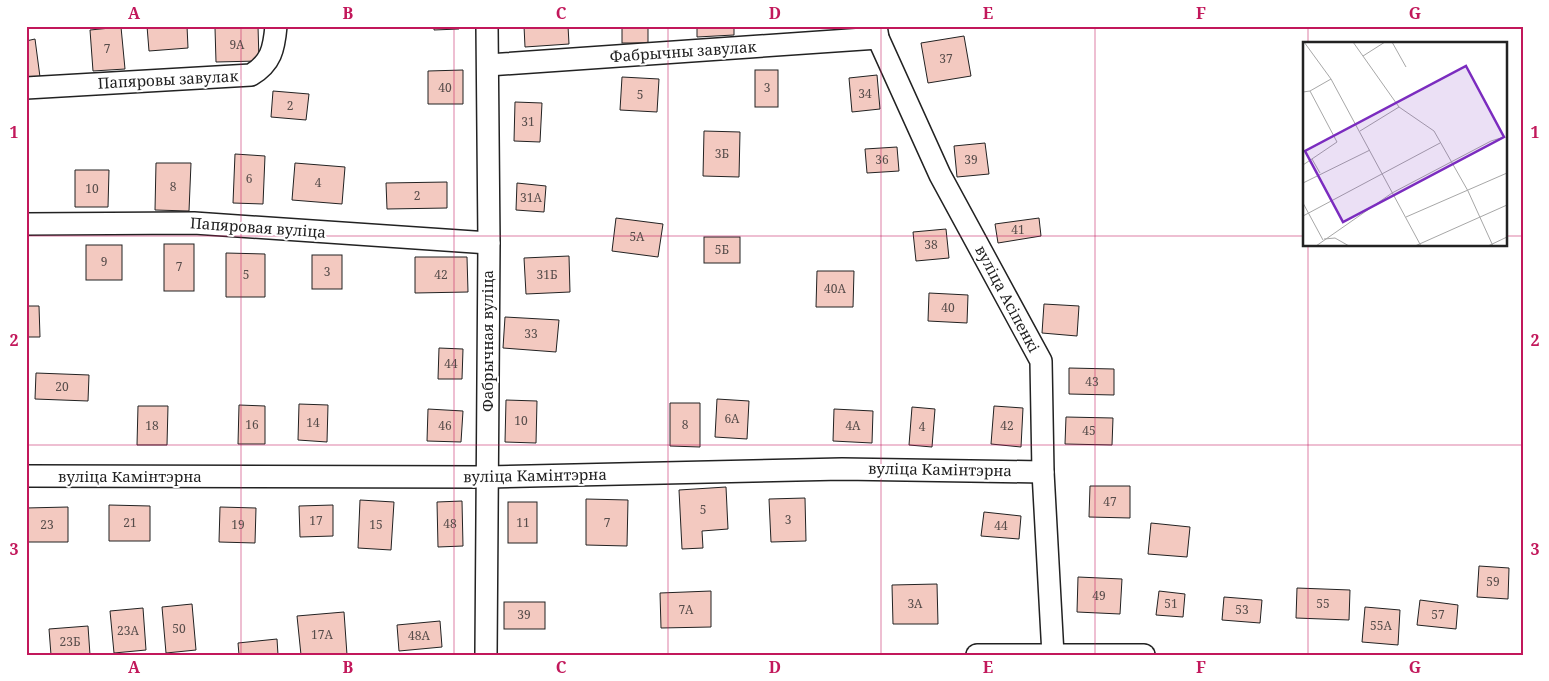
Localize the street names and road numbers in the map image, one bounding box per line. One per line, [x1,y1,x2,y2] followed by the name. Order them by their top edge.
[609,36,757,66] street label: Фабрычны завулак
[97,65,239,93] street label: Папяровы завулак
[190,212,327,242] street label: Папяровая вуліца
[971,241,1045,356] street label: вуліца Асіпенкі
[477,270,497,412] street label: Фабрычная вуліца
[868,458,1012,480] street label: вуліца Камінтэрна
[463,464,607,486] street label: вуліца Камінтэрна
[58,466,202,486] street label: вуліца Камінтэрна

